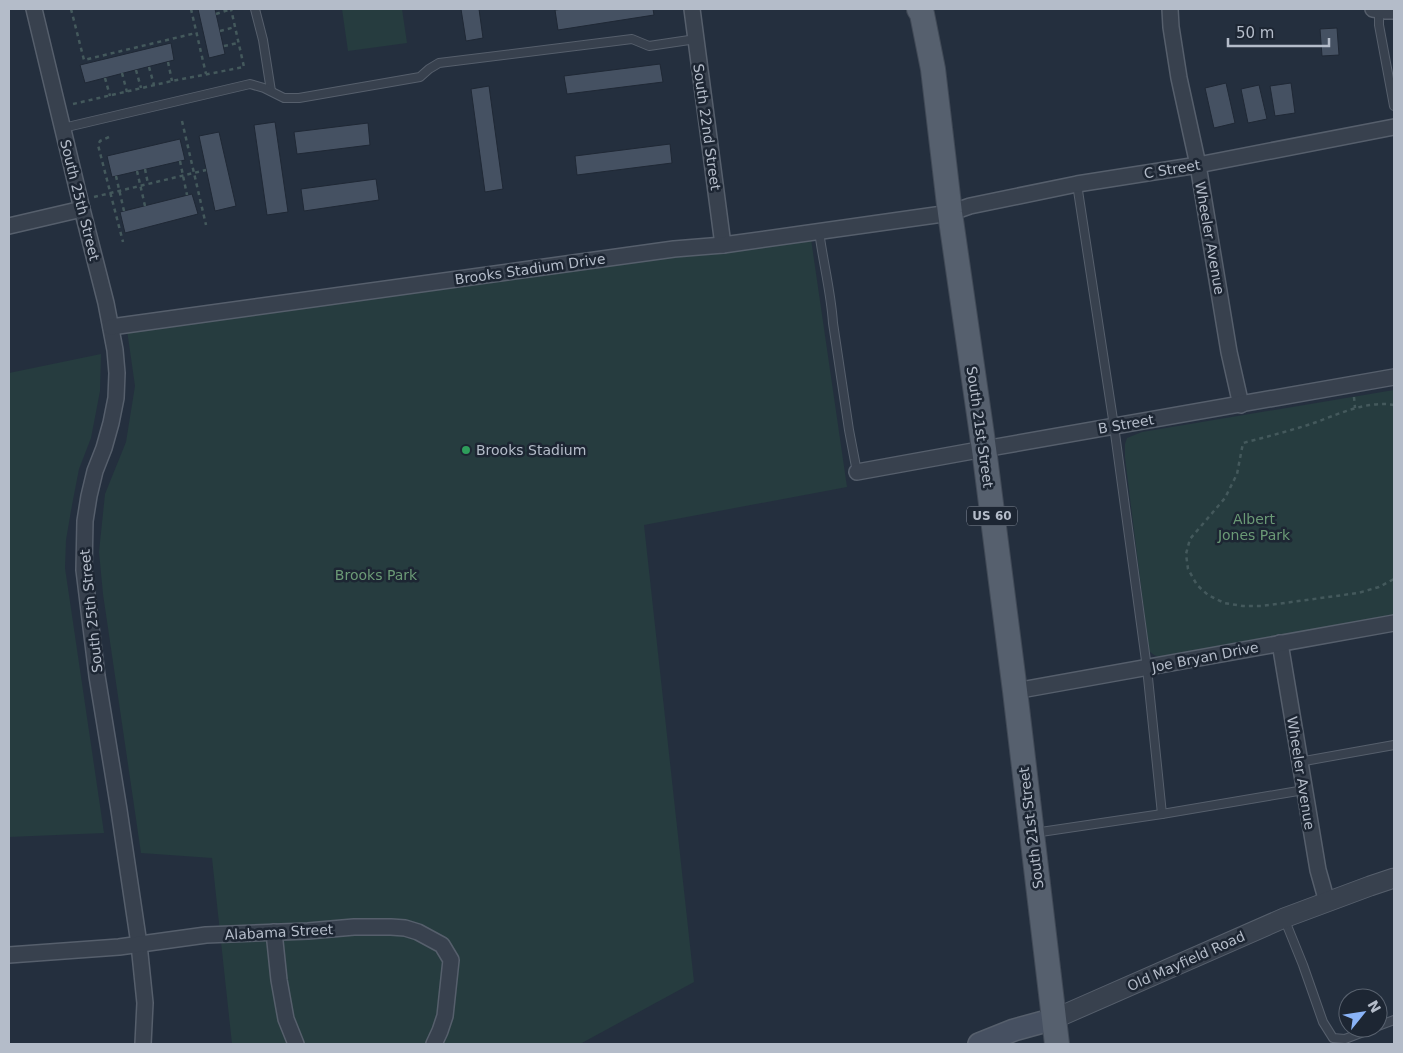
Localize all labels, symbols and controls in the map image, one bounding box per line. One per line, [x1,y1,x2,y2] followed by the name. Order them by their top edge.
[1228,15,1329,47] scale bar
[1236,24,1274,42] text: 50 m
[690,63,724,192] street label: South 22nd Street
[57,138,103,263] street label: South 25th Street
[1143,157,1202,181] street label: C Street
[1192,180,1228,296] street label: Wheeler Avenue
[454,250,606,288] street label: Brooks Stadium Drive
[964,365,997,489] street label: South 21st Street
[1097,411,1156,437] street label: B Street
[476,442,586,458] place label: Brooks Stadium
[460,444,472,456] marker: Brooks Stadium
[967,506,1017,526] road number: US 60
[1217,511,1291,543] park label: Albert Jones Park
[76,548,105,674] street label: South 25th Street
[335,567,418,583] park label: Brooks Park
[1149,639,1260,675] street label: Joe Bryan Drive
[1284,715,1318,831] street label: Wheeler Avenue
[1016,766,1046,890] street label: South 21st Street
[224,921,334,943] street label: Alabama Street
[1125,928,1247,994] street label: Old Mayfield Road
[1338,988,1388,1038] north arrow
[1364,997,1384,1016] text: N

